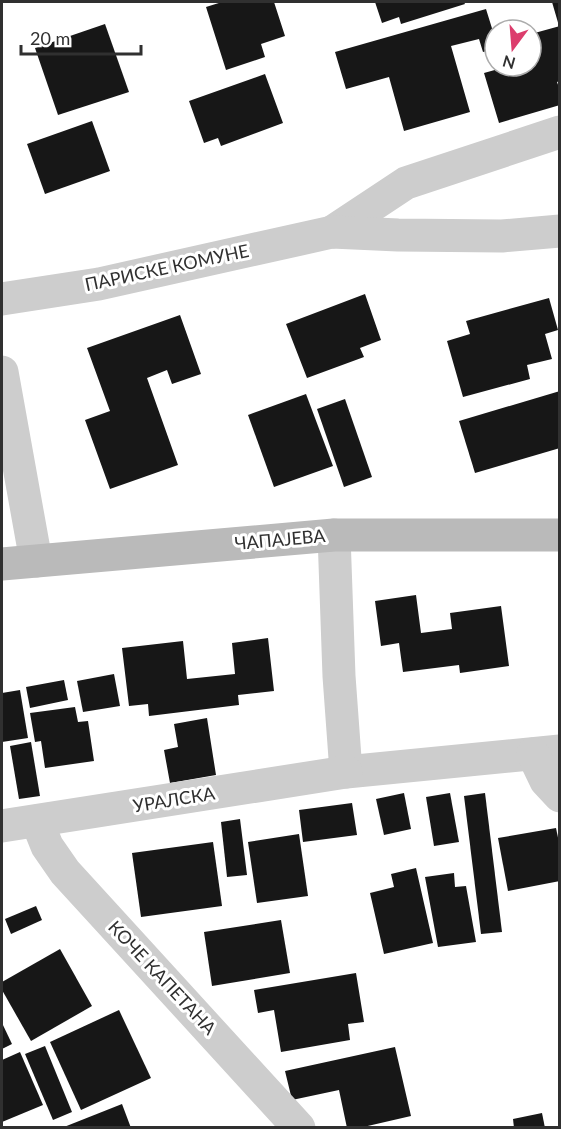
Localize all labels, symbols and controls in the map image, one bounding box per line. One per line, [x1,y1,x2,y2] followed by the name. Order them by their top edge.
[21,18,141,56] scale bar
[483,18,543,78] north arrow
[30,27,70,49] text: 20 m
[500,52,517,74] text: N
[83,239,251,295] street label: ПАРИСКЕ КОМУНЕ
[234,524,327,554] street label: ЧАПАЈЕВА
[131,782,217,816] street label: УРАЛСКА
[104,916,222,1040] street label: КОЧЕ КАПЕТАНА

